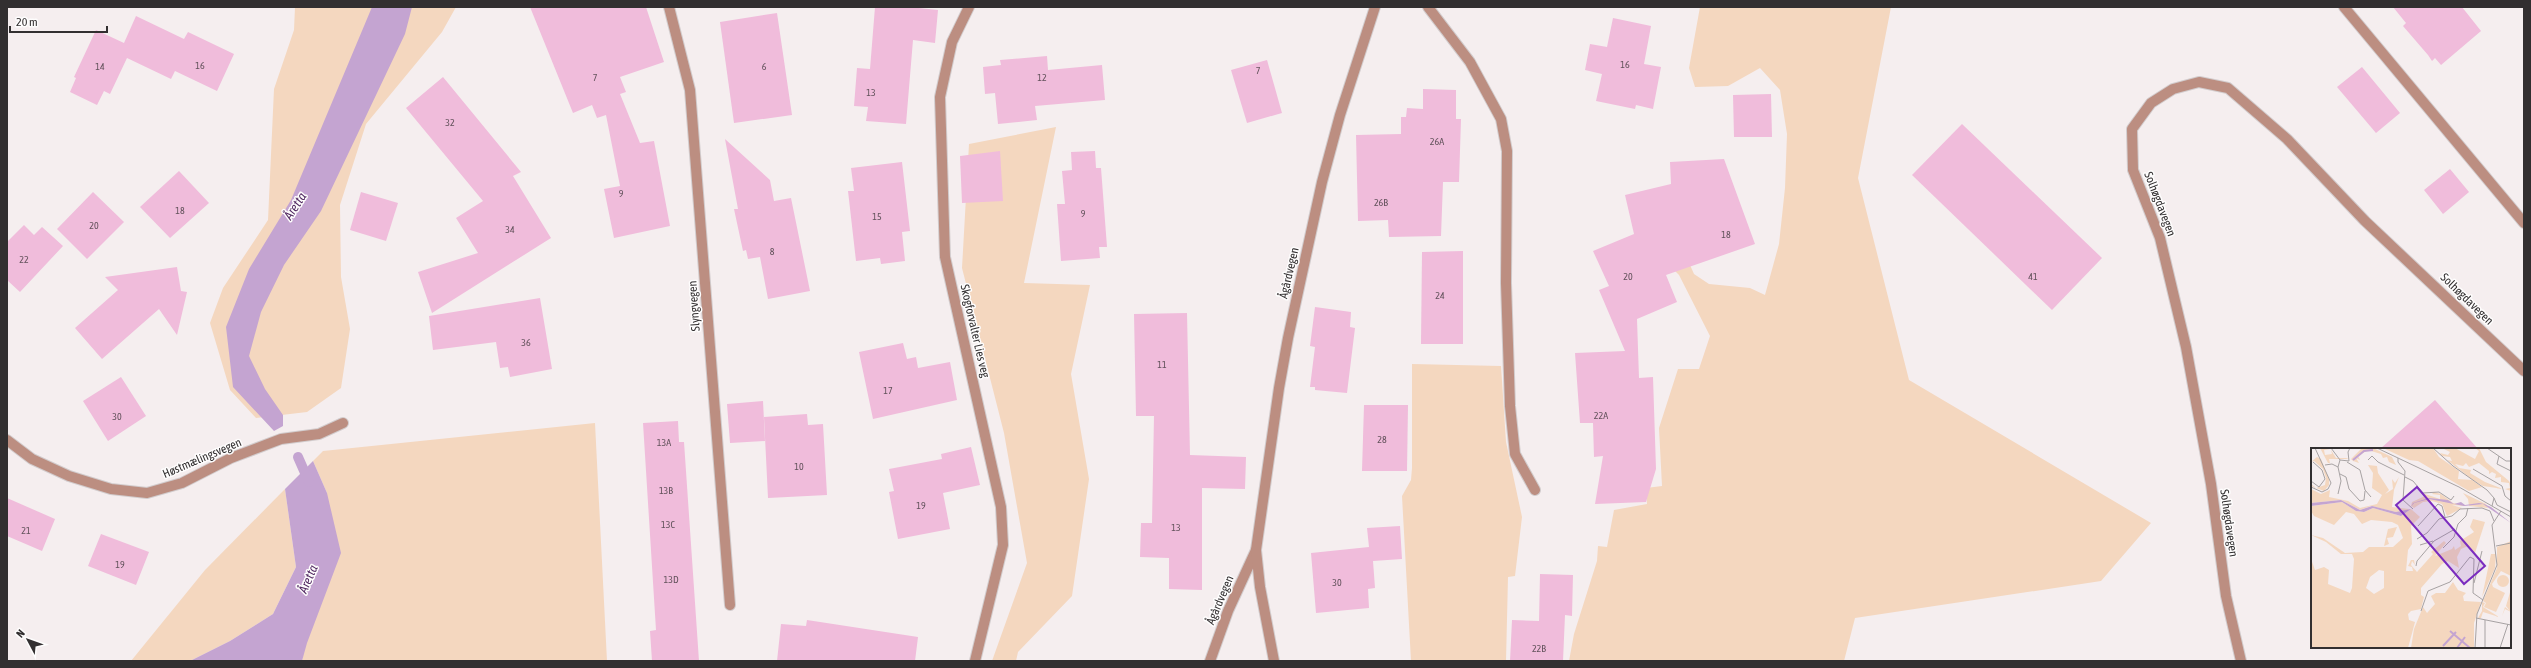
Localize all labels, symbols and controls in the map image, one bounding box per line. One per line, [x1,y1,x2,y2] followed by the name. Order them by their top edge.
[10,8,107,34] scale bar
[16,15,38,29] text: 20 m
[1620,59,1630,70] house number: 16
[195,60,205,71] house number: 16
[95,61,105,72] house number: 14
[762,61,767,72] house number: 6
[1256,65,1261,76] house number: 7
[593,72,598,83] house number: 7
[1037,72,1047,83] house number: 12
[866,87,876,98] house number: 13
[445,117,455,128] house number: 32
[1430,136,1444,147] house number: 26A
[2141,170,2179,238] street label: Solhøgdavegen
[619,188,624,199] house number: 9
[280,190,309,223] water label: Åretta
[1374,197,1388,208] house number: 26B
[175,205,185,216] house number: 18
[1081,208,1086,219] house number: 9
[872,211,882,222] house number: 15
[89,220,99,231] house number: 20
[505,224,515,235] house number: 34
[1721,229,1731,240] house number: 18
[770,246,775,257] house number: 8
[1276,246,1302,300] street label: Ågårdvegen
[19,254,29,265] house number: 22
[2438,270,2496,328] street label: Solhøgdavegen
[1623,271,1633,282] house number: 20
[2028,271,2038,282] house number: 41
[685,280,703,332] street label: Slyngvegen
[957,283,993,380] street label: Skogforvalter Lies veg
[1435,290,1445,301] house number: 24
[521,337,531,348] house number: 36
[1157,359,1167,370] house number: 11
[883,385,893,396] house number: 17
[1594,410,1608,421] house number: 22A
[112,411,122,422] house number: 30
[1377,434,1387,445] house number: 28
[160,435,244,481] street label: Høstmælingsvegen
[657,437,671,448] house number: 13A
[2311,448,2511,648] inset map
[794,461,804,472] house number: 10
[659,485,673,496] house number: 13B
[2217,488,2241,558] street label: Solhøgdavegen
[916,500,926,511] house number: 19
[661,519,675,530] house number: 13C
[1171,522,1181,533] house number: 13
[21,525,31,536] house number: 21
[115,559,125,570] house number: 19
[295,563,321,596] water label: Åretta
[1203,573,1237,627] street label: Ågårdvegen
[664,574,679,585] house number: 13D
[1332,577,1342,588] house number: 30
[8,620,48,660] north arrow
[14,627,27,640] text: N
[1532,643,1546,654] house number: 22B

